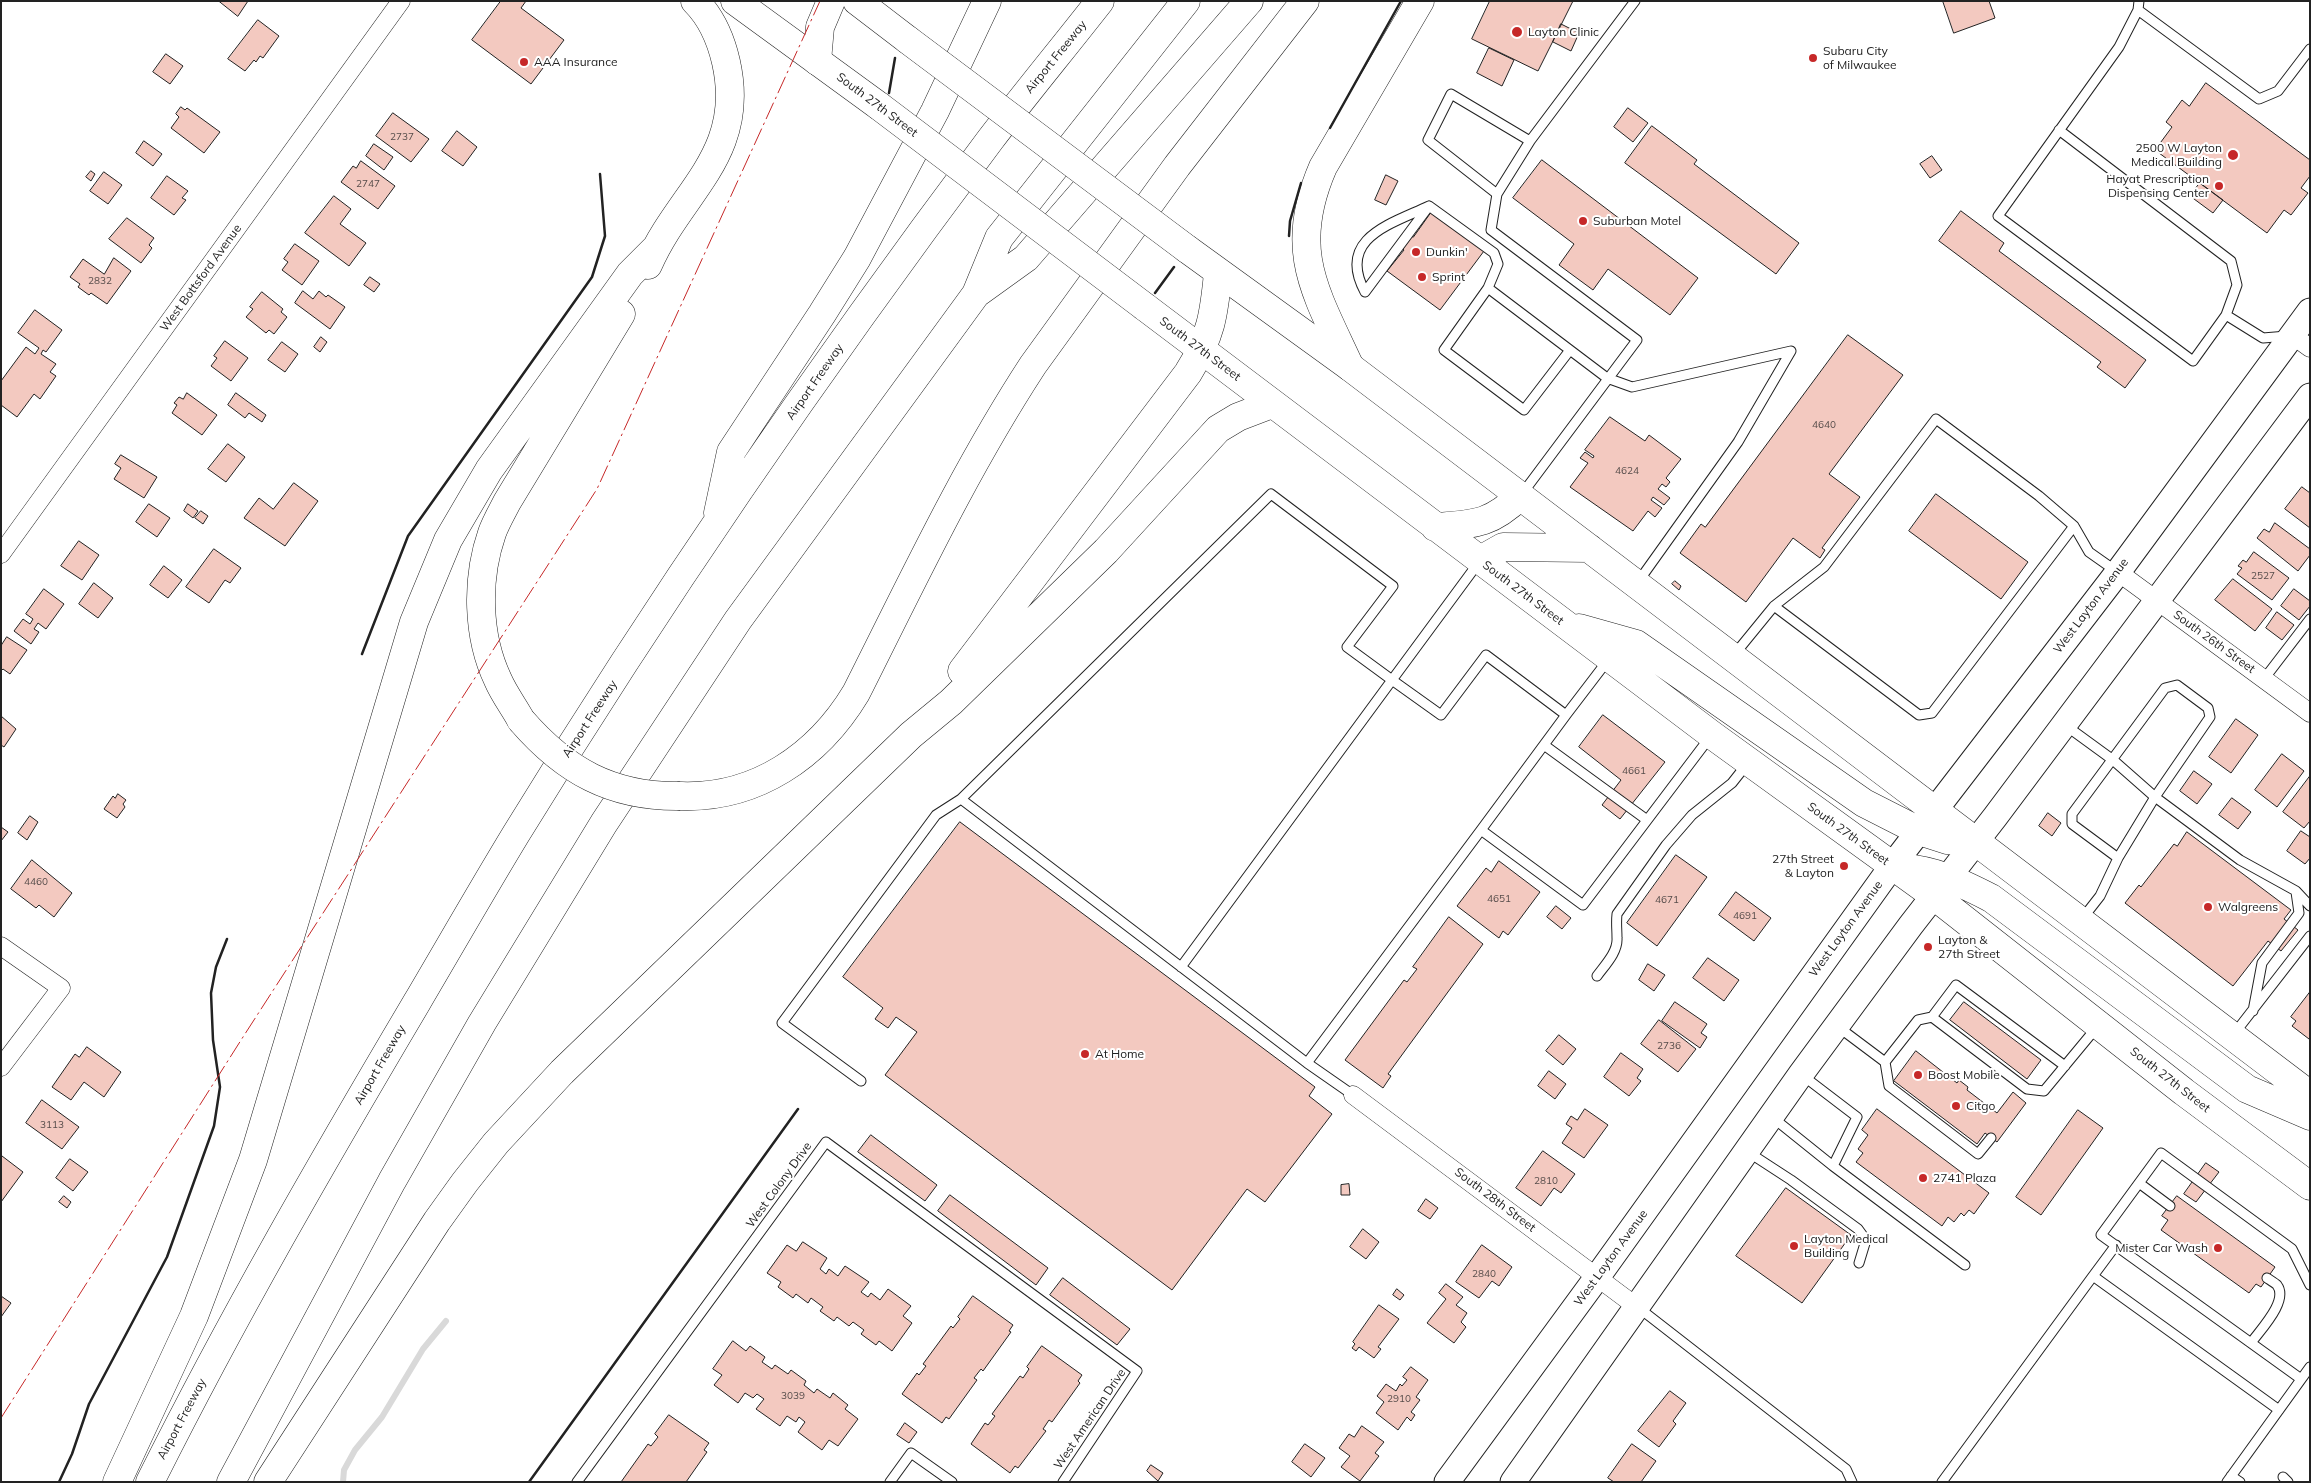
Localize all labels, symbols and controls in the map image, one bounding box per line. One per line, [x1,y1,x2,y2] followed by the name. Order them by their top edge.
[1022,18,1090,96] street label: Airport Freeway
[1510,25,1524,39] marker: Layton Clinic
[1528,25,1599,39] place label: Layton Clinic
[1823,44,1897,72] place label: Subaru City of Milwaukee
[1807,52,1819,64] marker: Subaru City of Milwaukee
[534,55,617,69] place label: AAA Insurance
[518,56,530,68] marker: AAA Insurance
[834,70,920,140] street label: South 27th Street
[390,131,414,143] house number: 2737
[2131,141,2222,169] place label: 2500 W Layton Medical Building
[2226,148,2240,162] marker: 2500 W Layton Medical Building
[2106,172,2209,200] place label: Hayat Prescription Dispensing Center
[356,178,380,190] house number: 2747
[2213,180,2225,192] marker: Hayat Prescription Dispensing Center
[1593,214,1681,228] place label: Suburban Motel
[1577,215,1589,227] marker: Suburban Motel
[157,222,245,334] street label: West Bottsford Avenue
[1426,245,1468,259] place label: Dunkin'
[1410,246,1422,258] marker: Dunkin'
[1432,270,1465,284] place label: Sprint
[1416,271,1428,283] marker: Sprint
[88,275,112,287] house number: 2832
[1157,314,1243,384] street label: South 27th Street
[783,341,847,423] street label: Airport Freeway
[1812,419,1836,431] house number: 4640
[1615,465,1639,477] house number: 4624
[2050,556,2132,656] street label: West Layton Avenue
[1480,558,1566,628] street label: South 27th Street
[2251,570,2275,582] house number: 2527
[2170,608,2258,676] street label: South 26th Street
[560,677,620,761] street label: Airport Freeway
[1622,765,1646,777] house number: 4661
[1804,800,1892,868] street label: South 27th Street
[1772,852,1834,880] place label: 27th Street & Layton
[1838,860,1850,872] marker: 27th Street & Layton
[24,876,48,888] house number: 4460
[1806,878,1886,980] street label: West Layton Avenue
[1487,893,1511,905] house number: 4651
[1655,894,1679,906] house number: 4671
[2218,900,2278,914] place label: Walgreens
[2202,901,2214,913] marker: Walgreens
[1733,910,1757,922] house number: 4691
[1938,933,2000,961] place label: Layton & 27th Street
[1922,941,1934,953] marker: Layton & 27th Street
[351,1023,409,1107] street label: Airport Freeway
[1657,1040,1681,1052] house number: 2736
[2127,1044,2213,1116] street label: South 27th Street
[1095,1047,1144,1061] place label: At Home
[1079,1048,1091,1060] marker: At Home
[1928,1068,2000,1082] place label: Boost Mobile
[1912,1069,1924,1081] marker: Boost Mobile
[1966,1099,1995,1113] place label: Citgo
[1950,1100,1962,1112] marker: Citgo
[40,1119,64,1131] house number: 3113
[743,1139,815,1231] street label: West Colony Drive
[1452,1165,1538,1235] street label: South 28th Street
[1933,1171,1996,1185] place label: 2741 Plaza
[1917,1172,1929,1184] marker: 2741 Plaza
[1534,1175,1558,1187] house number: 2810
[1571,1207,1651,1309] street label: West Layton Avenue
[1804,1232,1888,1260] place label: Layton Medical Building
[1788,1240,1800,1252] marker: Layton Medical Building
[2115,1241,2208,1255] place label: Mister Car Wash
[2212,1242,2224,1254] marker: Mister Car Wash
[1472,1268,1496,1280] house number: 2840
[1051,1366,1129,1472] street label: West American Drive
[155,1376,209,1462] street label: Airport Freeway
[781,1390,805,1402] house number: 3039
[1387,1393,1411,1405] house number: 2910

